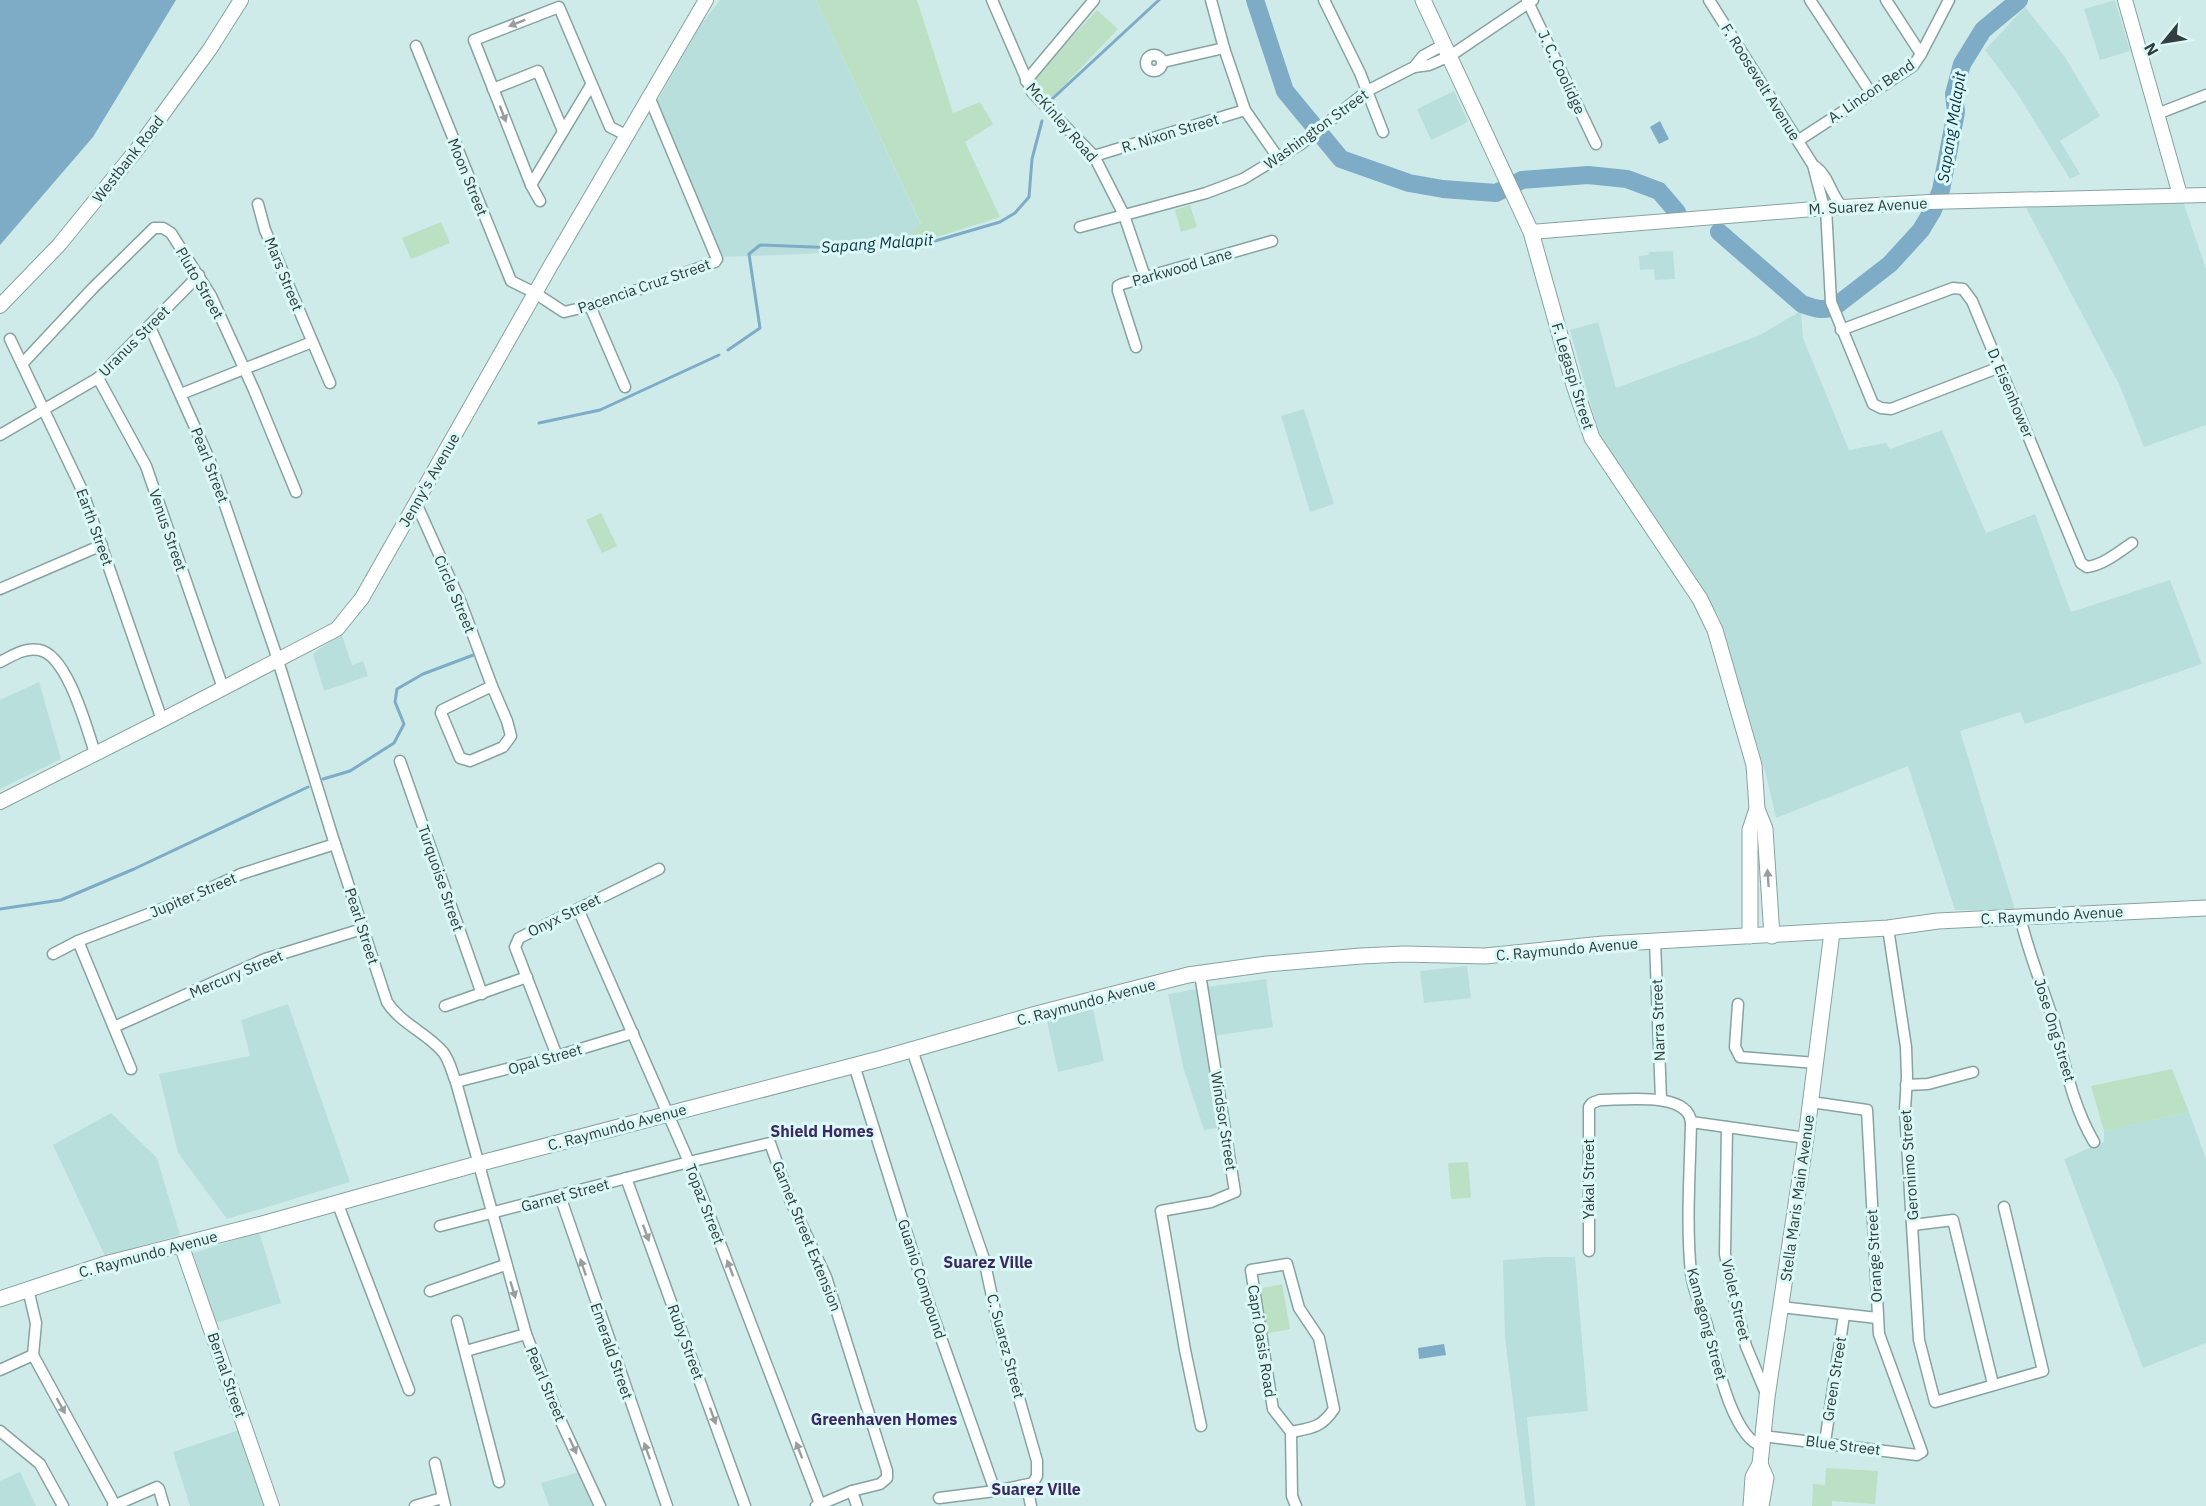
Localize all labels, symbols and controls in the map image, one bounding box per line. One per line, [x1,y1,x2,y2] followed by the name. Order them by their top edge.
[2134,12,2194,72] north arrow
[507,19,525,29] one-way arrow
[1717,20,1805,144] street label: F. Roosevelt Avenue
[1534,27,1590,117] street label: J. C. Coolidge
[2139,39,2163,60] text: N
[1824,55,1918,127] street label: A. Lincon Bend
[1932,69,1970,184] water label: Sapang Malapit
[1022,78,1102,166] street label: McKinley Road
[1260,85,1372,173] street label: Washington Street
[499,105,509,123] one-way arrow
[1119,109,1221,157] street label: R. Nixon Street
[88,112,168,206] street label: Westbank Road
[444,135,492,219] street label: Moon Street
[1808,193,1928,219] street label: M. Suarez Avenue
[820,229,934,257] water label: Sapang Malapit
[261,234,307,314] street label: Mars Street
[172,244,228,322] street label: Pluto Street
[1130,244,1234,290] street label: Parkwood Lane
[575,254,713,318] street label: Pacencia Cruz Street
[95,302,173,380] street label: Uranus Street
[1548,320,1598,432] street label: F. Legaspi Street
[1984,345,2039,441] street label: D. Eisenhower
[187,425,233,505] street label: Pearl Street
[394,430,464,530] street label: Jenny's Avenue
[72,486,118,568] street label: Earth Street
[145,486,191,574] street label: Venus Street
[430,552,480,636] street label: Circle Street
[414,822,468,934] street label: Turquoise Street
[147,868,239,922] street label: Jupiter Street
[1763,868,1772,887] one-way arrow
[341,885,383,967] street label: Pearl Street
[524,889,604,941] street label: Onyx Street
[1980,902,2124,928] street label: C. Raymundo Avenue
[1495,933,1639,965] street label: C. Raymundo Avenue
[186,946,286,1002] street label: Mercury Street
[1015,974,1157,1030] street label: C. Raymundo Avenue
[2030,976,2080,1084] street label: Jose Ong Street
[1647,979,1669,1061] street label: Narra Street
[506,1039,584,1079] street label: Opal Street
[1207,1070,1241,1172] street label: Windsor Street
[546,1099,688,1155] street label: C. Raymundo Avenue
[1896,1109,1922,1221] street label: Geronimo Street
[1776,1113,1818,1283] street label: Stella Maris Main Avenue
[770,1121,874,1141] district label: Shield Homes
[1579,1139,1598,1219] street label: Yakal Street
[768,1158,846,1314] street label: Garnet Street Extension
[681,1161,729,1247] street label: Topaz Street
[519,1174,611,1216] street label: Garnet Street
[1862,1209,1886,1303] street label: Orange Street
[894,1217,950,1341] street label: Guanio Compound
[642,1224,651,1242] one-way arrow
[77,1226,219,1282] street label: C. Raymundo Avenue
[943,1252,1033,1272] district label: Suarez Ville
[578,1257,588,1275] one-way arrow
[1717,1257,1755,1343] street label: Violet Street
[725,1258,735,1276] one-way arrow
[1683,1266,1731,1382] street label: Kamagong Street
[509,1282,518,1300] one-way arrow
[1244,1283,1280,1399] street label: Capri Oasis Road
[983,1292,1029,1400] street label: C. Suarez Street
[587,1300,637,1402] street label: Emerald Street
[664,1302,708,1382] street label: Ruby Street
[204,1330,250,1420] street label: Bernal Street
[1818,1335,1850,1423] street label: Green Street
[522,1344,570,1424] street label: Pearl Street
[56,1398,66,1415] one-way arrow
[708,1408,718,1426] one-way arrow
[811,1409,957,1429] district label: Greenhaven Homes
[1804,1431,1882,1459] street label: Blue Street
[568,1437,578,1455] one-way arrow
[794,1441,804,1459] one-way arrow
[641,1442,651,1460] one-way arrow
[991,1479,1081,1499] district label: Suarez Ville

